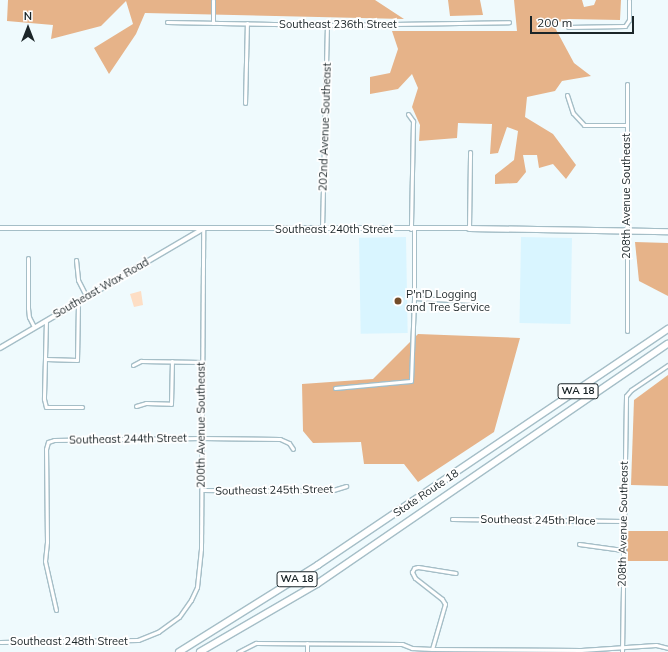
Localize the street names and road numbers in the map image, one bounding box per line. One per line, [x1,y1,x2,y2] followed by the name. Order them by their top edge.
[279,17,397,31] street label: Southeast 236th Street
[316,63,334,191] street label: 202nd Avenue Southeast
[619,133,633,259] street label: 208th Avenue Southeast
[275,222,393,236] street label: Southeast 240th Street
[51,255,151,321] street label: Southeast Wax Road
[194,362,208,488] street label: 200th Avenue Southeast
[557,383,599,399] road number: WA 18
[69,431,187,447] street label: Southeast 244th Street
[615,461,631,587] street label: 208th Avenue Southeast
[391,466,461,520] street label: State Route 18
[215,482,333,498] street label: Southeast 245th Street
[480,512,596,528] street label: Southeast 245th Place
[276,571,318,587] road number: WA 18
[10,634,128,648] street label: Southeast 248th Street

